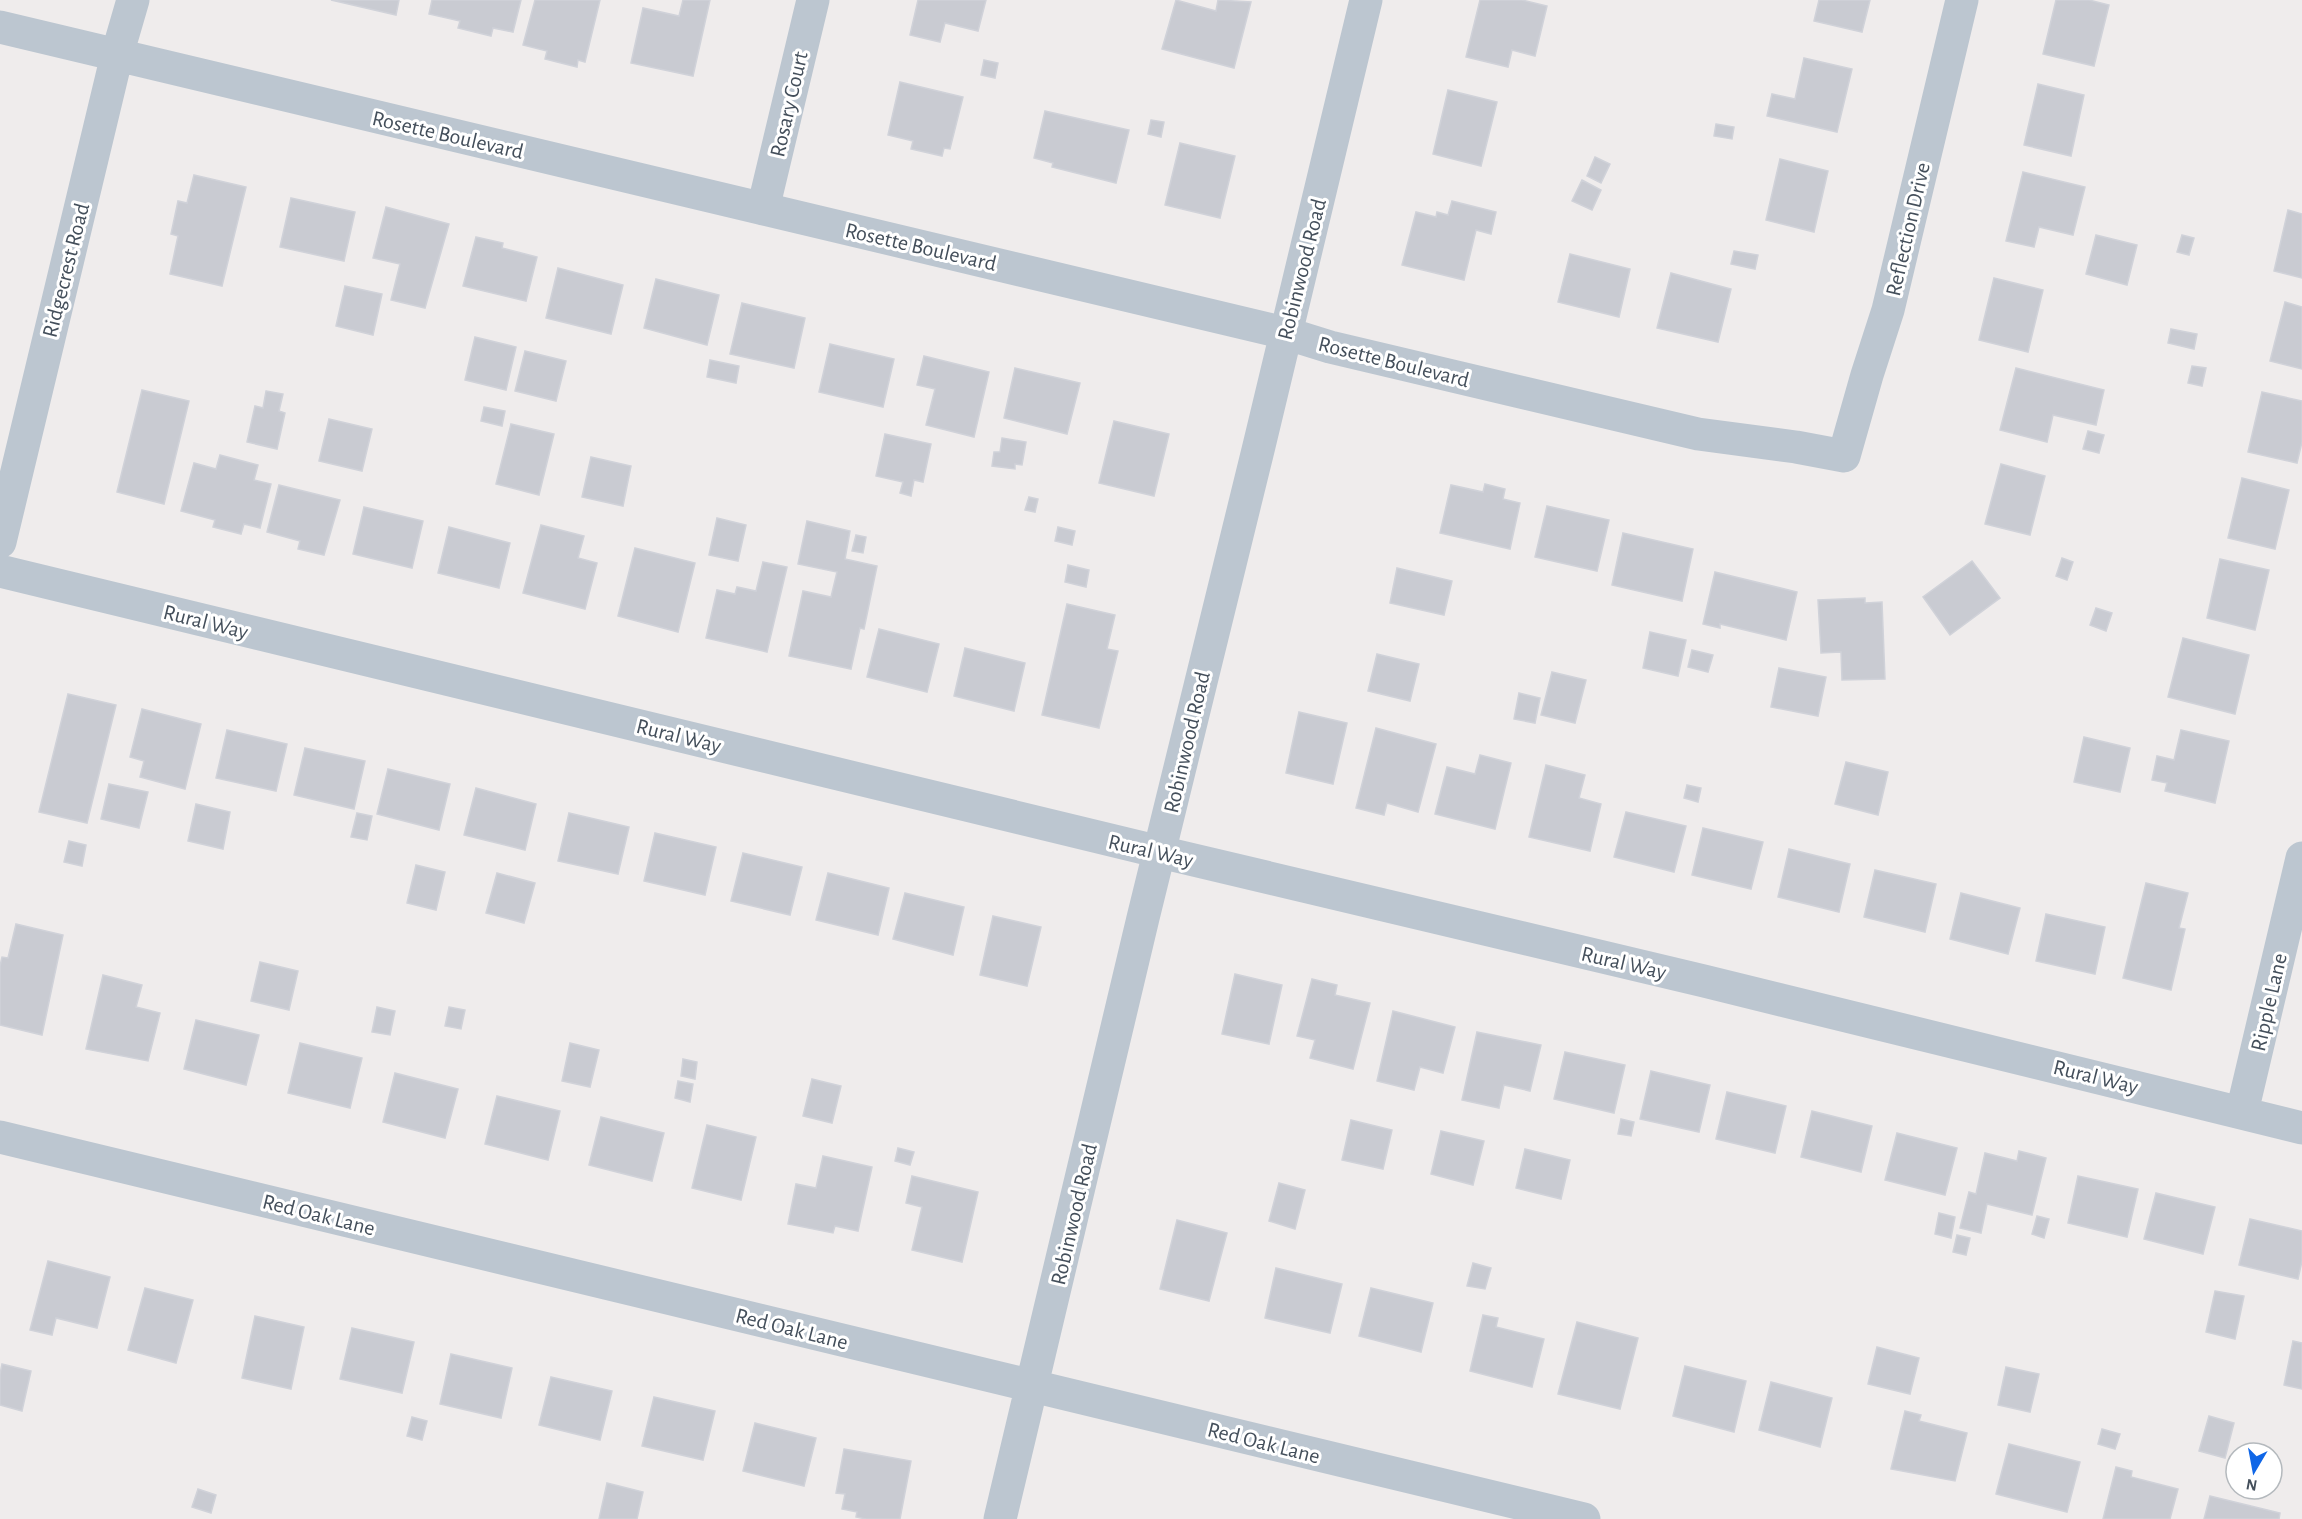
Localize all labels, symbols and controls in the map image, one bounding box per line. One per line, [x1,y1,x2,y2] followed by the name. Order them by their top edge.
[766,49,812,159] street label: Rosary Court
[370,107,526,163] street label: Rosette Boulevard
[1882,160,1934,298] street label: Reflection Drive
[1274,196,1330,342] street label: Robinwood Road
[39,201,93,340] street label: Ridgecrest Road
[843,219,999,275] street label: Rosette Boulevard
[1316,333,1471,391] street label: Rosette Boulevard
[161,601,251,643] street label: Rural Way
[1160,669,1214,815] street label: Robinwood Road
[634,715,724,757] street label: Rural Way
[1106,831,1196,872] street label: Rural Way
[1579,943,1669,984] street label: Rural Way
[2247,951,2291,1053] street label: Ripple Lane
[2051,1056,2141,1098] street label: Rural Way
[1047,1141,1101,1287] street label: Robinwood Road
[260,1190,377,1240] street label: Red Oak Lane
[733,1304,850,1354] street label: Red Oak Lane
[1205,1418,1322,1468] street label: Red Oak Lane
[2224,1441,2284,1501] north arrow
[2245,1476,2258,1494] text: N

